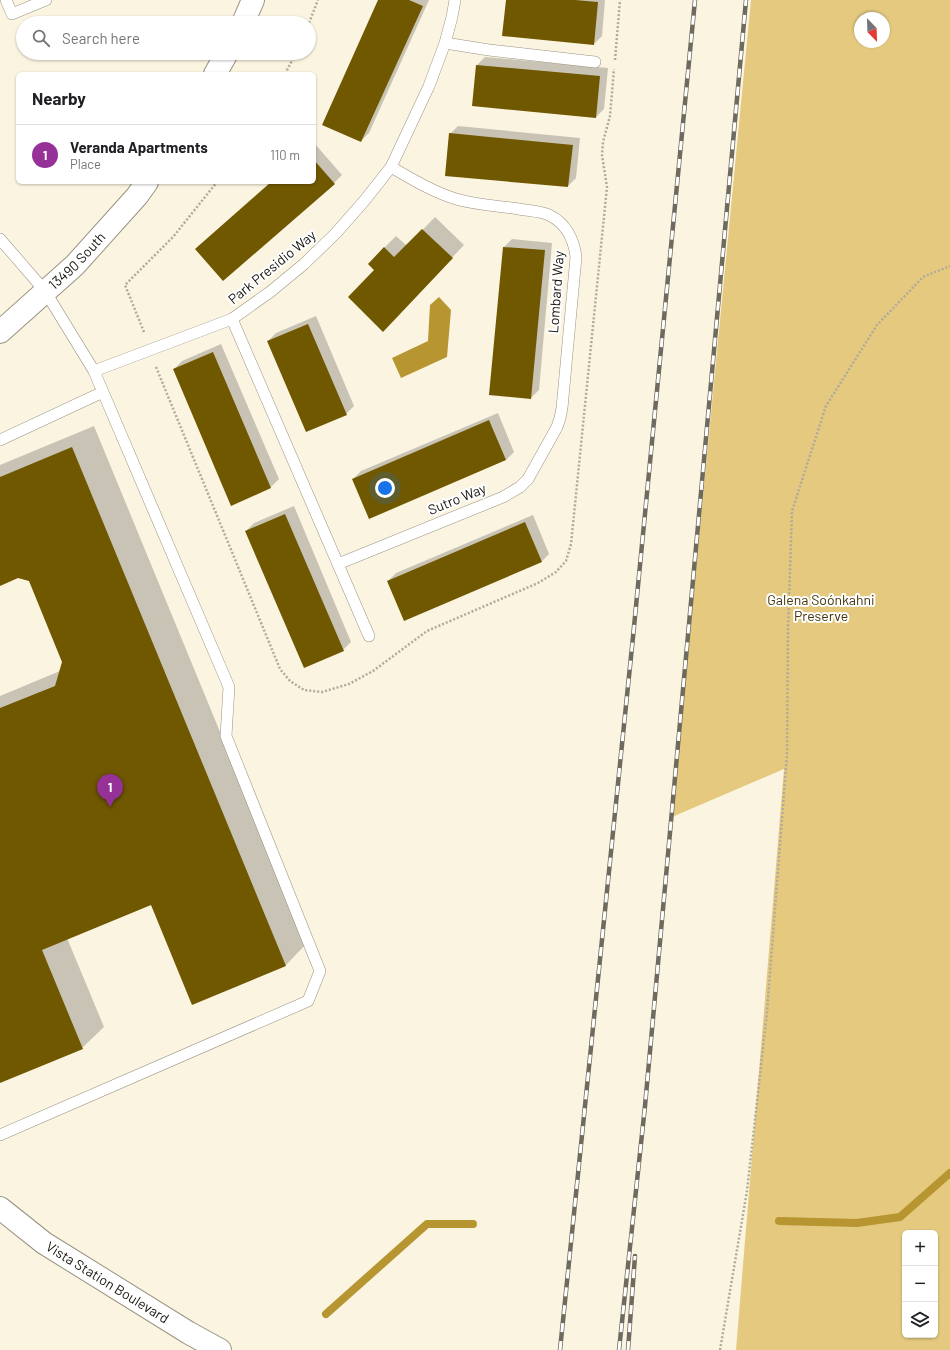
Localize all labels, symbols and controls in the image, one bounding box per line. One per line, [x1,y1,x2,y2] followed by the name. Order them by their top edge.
[854,12,890,48] north arrow
[16,16,316,60] search box
[30,27,52,49] icon: search
[62,29,140,47] text: Search here
[32,88,86,108] text: Nearby
[70,138,208,156] text: Veranda Apartments
[43,147,47,163] text: 1
[270,147,300,163] text: 110 m
[70,156,101,172] text: Place
[224,226,319,307] street label: Park Presidio Way
[45,228,109,293] street label: 13490 South
[544,250,567,334] street label: Lombard Way
[375,478,395,498] your location
[425,479,489,518] street label: Sutro Way
[767,591,875,624] park label: Galena Soónkahni Preserve
[97,774,123,807] pin: 1
[902,1230,938,1338] map controls
[902,1230,938,1266] button: +
[43,1237,172,1327] street label: Vista Station Boulevard
[902,1266,938,1302] button: −
[902,1302,938,1338] button: layers

